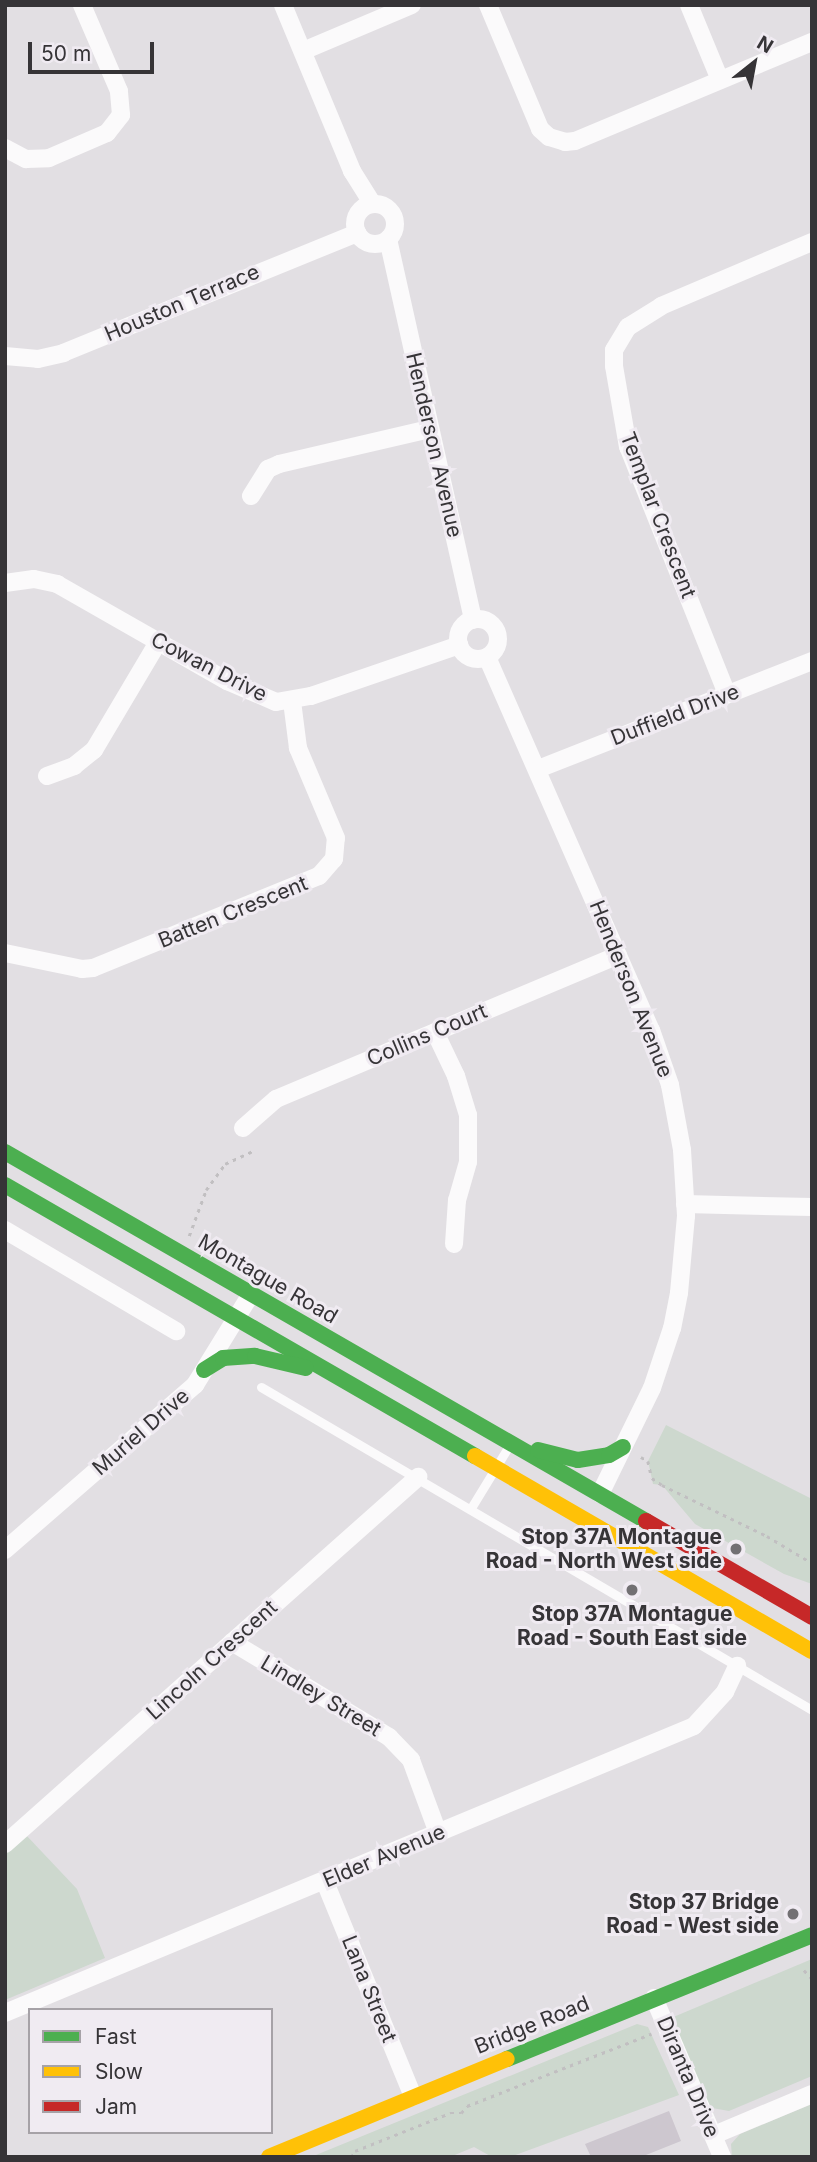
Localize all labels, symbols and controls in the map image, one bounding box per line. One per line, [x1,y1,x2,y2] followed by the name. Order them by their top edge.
[32,28,158,72] scale bar
[719,28,789,98] north arrow
[753,31,777,58] text: N
[41,41,91,66] text: 50 m
[101,259,263,347] street label: Houston Terrace
[400,350,468,540] street label: Henderson Avenue
[615,428,701,602] street label: Templar Crescent
[147,627,271,707] street label: Cowan Drive
[607,679,743,751] street label: Duffield Drive
[155,871,311,953] street label: Batten Crescent
[584,897,678,1081] street label: Henderson Avenue
[363,998,491,1072] street label: Collins Court
[194,1229,342,1329] street label: Montague Road
[87,1383,195,1481] street label: Muriel Drive
[486,1524,722,1574] place label: Stop 37A Montague Road - North West side
[728,1541,744,1557] marker: Stop 37A Montague Road - North West side
[624,1582,640,1598] marker: Stop 37A Montague Road - South East side
[141,1595,283,1725] street label: Lincoln Crescent
[517,1601,747,1651] place label: Stop 37A Montague Road - South East side
[256,1650,386,1742] street label: Lindley Street
[319,1819,449,1893] street label: Elder Avenue
[606,1889,779,1939] place label: Stop 37 Bridge Road - West side
[785,1906,801,1922] marker: Stop 37 Bridge Road - West side
[336,1932,402,2046] street label: Lana Street
[471,1991,593,2059] street label: Bridge Road
[28,2008,273,2134] legend
[651,2013,725,2141] street label: Diranta Drive
[95,2024,137,2049] text: Fast
[95,2059,143,2084] text: Slow
[95,2094,137,2119] text: Jam

